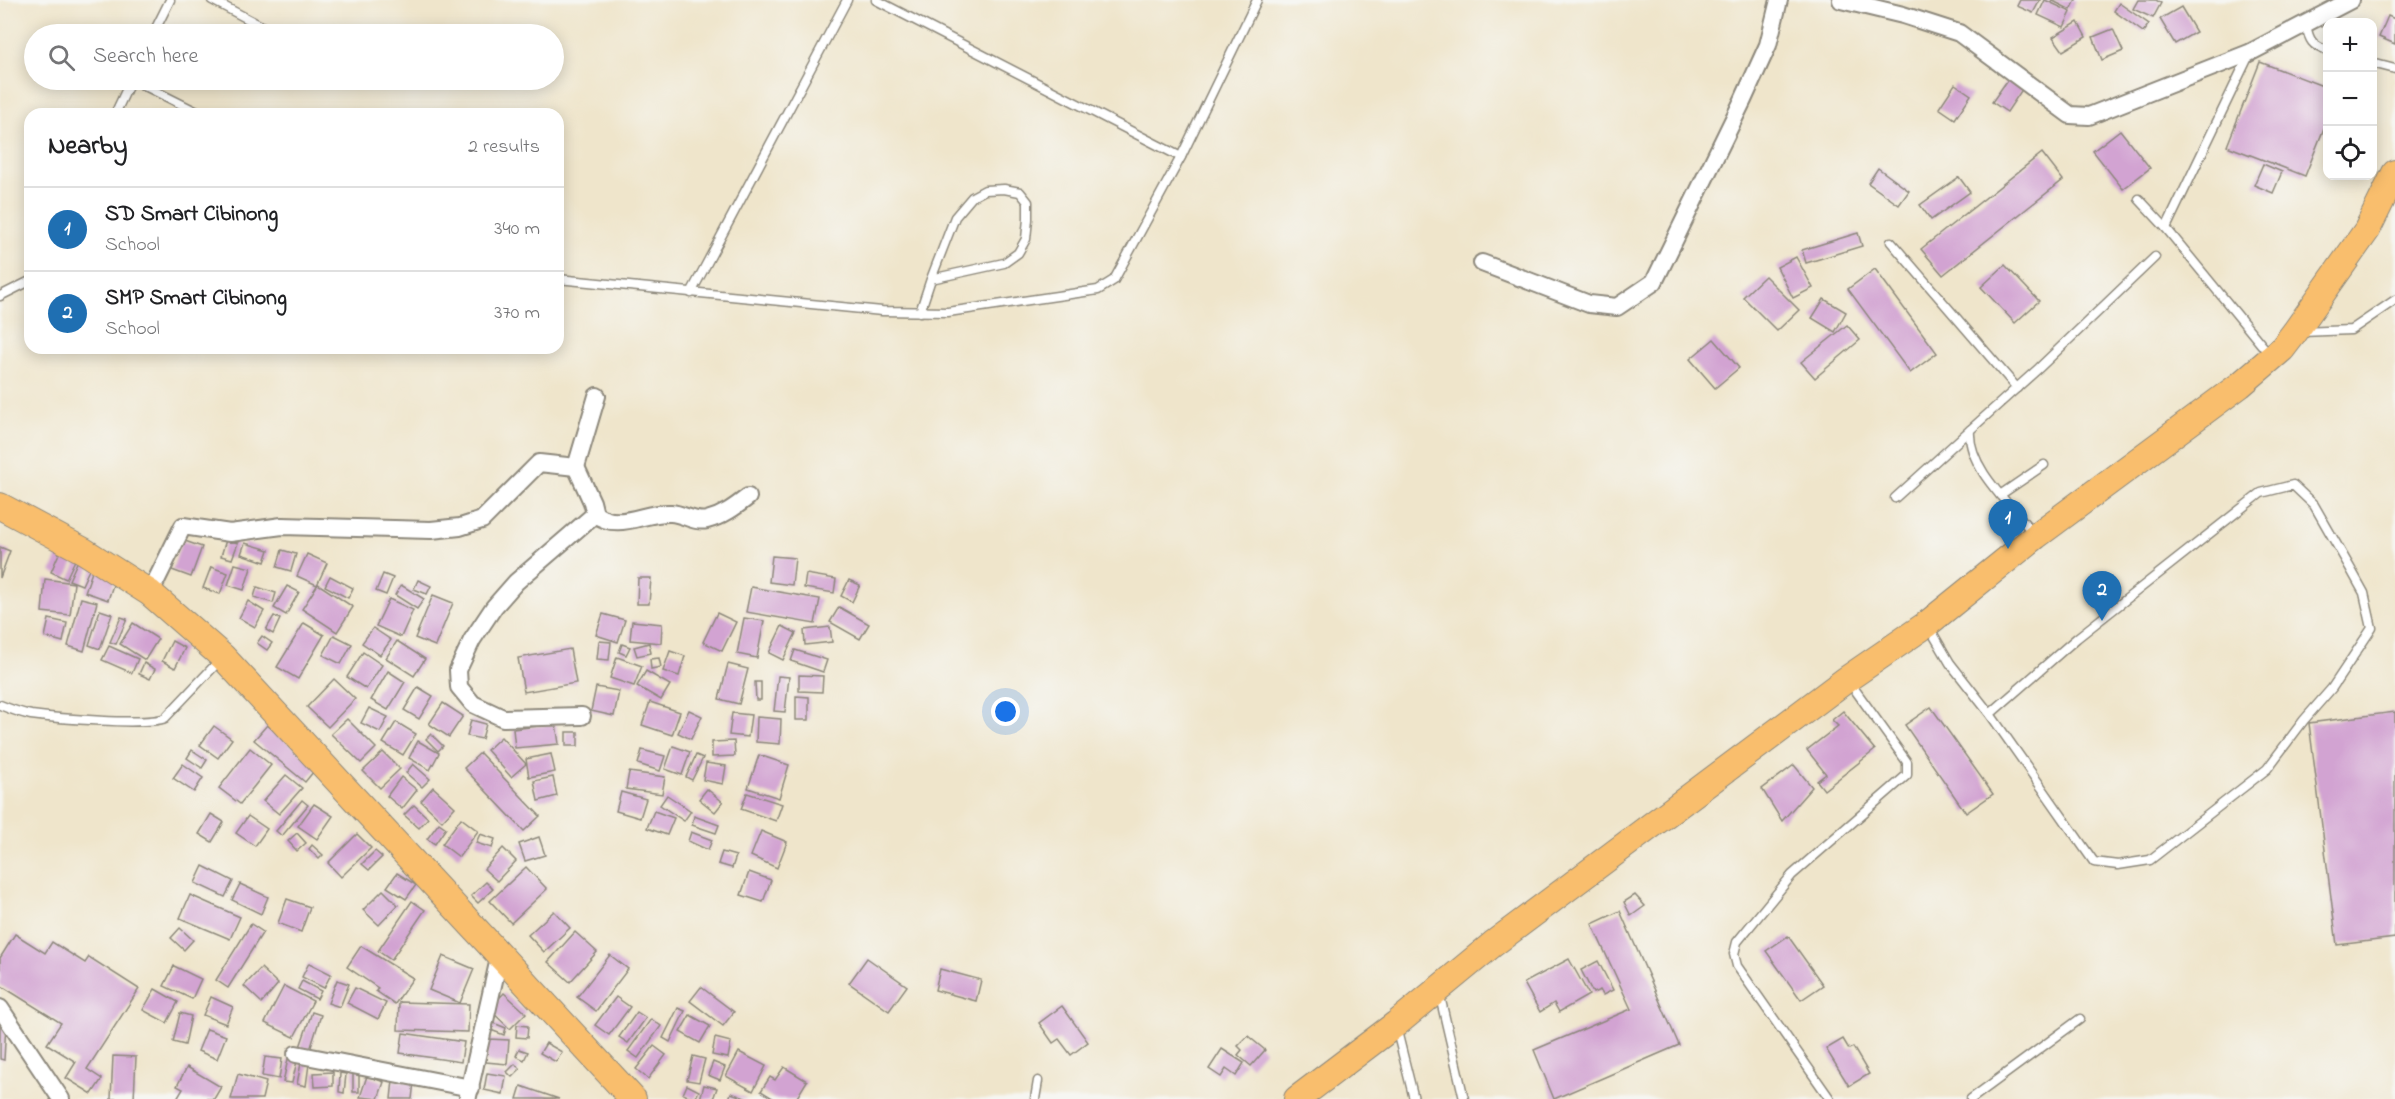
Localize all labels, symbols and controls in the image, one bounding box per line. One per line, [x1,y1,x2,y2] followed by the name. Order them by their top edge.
[2323,18,2377,180] map controls
[2323,18,2377,72] button: +
[24,24,564,90] search box
[45,41,78,74] icon: search
[93,41,198,73] text: Search here
[2323,72,2377,126] button: −
[2323,126,2377,180] button: locate
[48,128,127,166] text: Nearby
[468,133,540,162] text: 2 results
[105,199,278,231] text: SD Smart Cibinong
[64,215,71,244] text: 1
[494,215,540,244] text: 340 m
[105,231,160,260] text: School
[105,283,287,315] text: SMP Smart Cibinong
[63,299,72,328] text: 2
[494,299,540,328] text: 370 m
[105,315,160,344] text: School
[1988,500,2028,549] pin: 1
[2082,572,2122,621] pin: 2
[991,697,1020,726] your location

